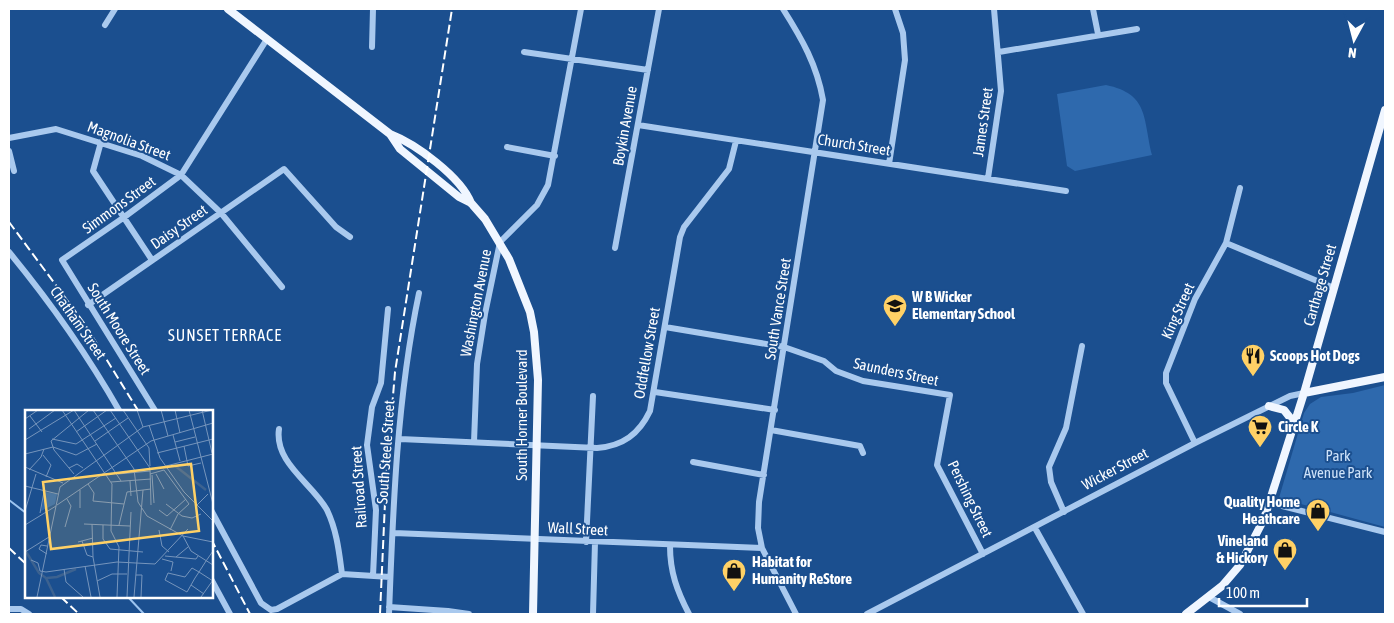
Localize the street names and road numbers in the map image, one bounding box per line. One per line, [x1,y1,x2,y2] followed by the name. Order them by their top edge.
[609,85,640,167] street label: Boykin Avenue
[969,86,996,158] street label: James Street
[85,118,173,163] street label: Magnolia Street
[816,130,892,159] street label: Church Street
[79,172,158,237] street label: Simmons Street
[147,201,210,252] street label: Daisy Street
[1300,242,1339,328] street label: Carthage Street
[457,247,494,358] street label: Washington Avenue
[761,257,794,361] street label: South Vance Street
[84,280,154,378] street label: South Moore Street
[1158,280,1197,341] street label: King Street
[47,283,110,363] street label: Chatham Street
[630,306,663,400] street label: Oddfellow Street
[513,349,530,481] street label: South Horner Boulevard
[852,354,940,389] street label: Saunders Street
[373,400,398,504] street label: South Steele Street
[1079,444,1151,493] street label: Wicker Street
[347,445,370,529] street label: Railroad Street
[945,458,996,540] street label: Pershing Street
[547,518,609,539] street label: Wall Street

